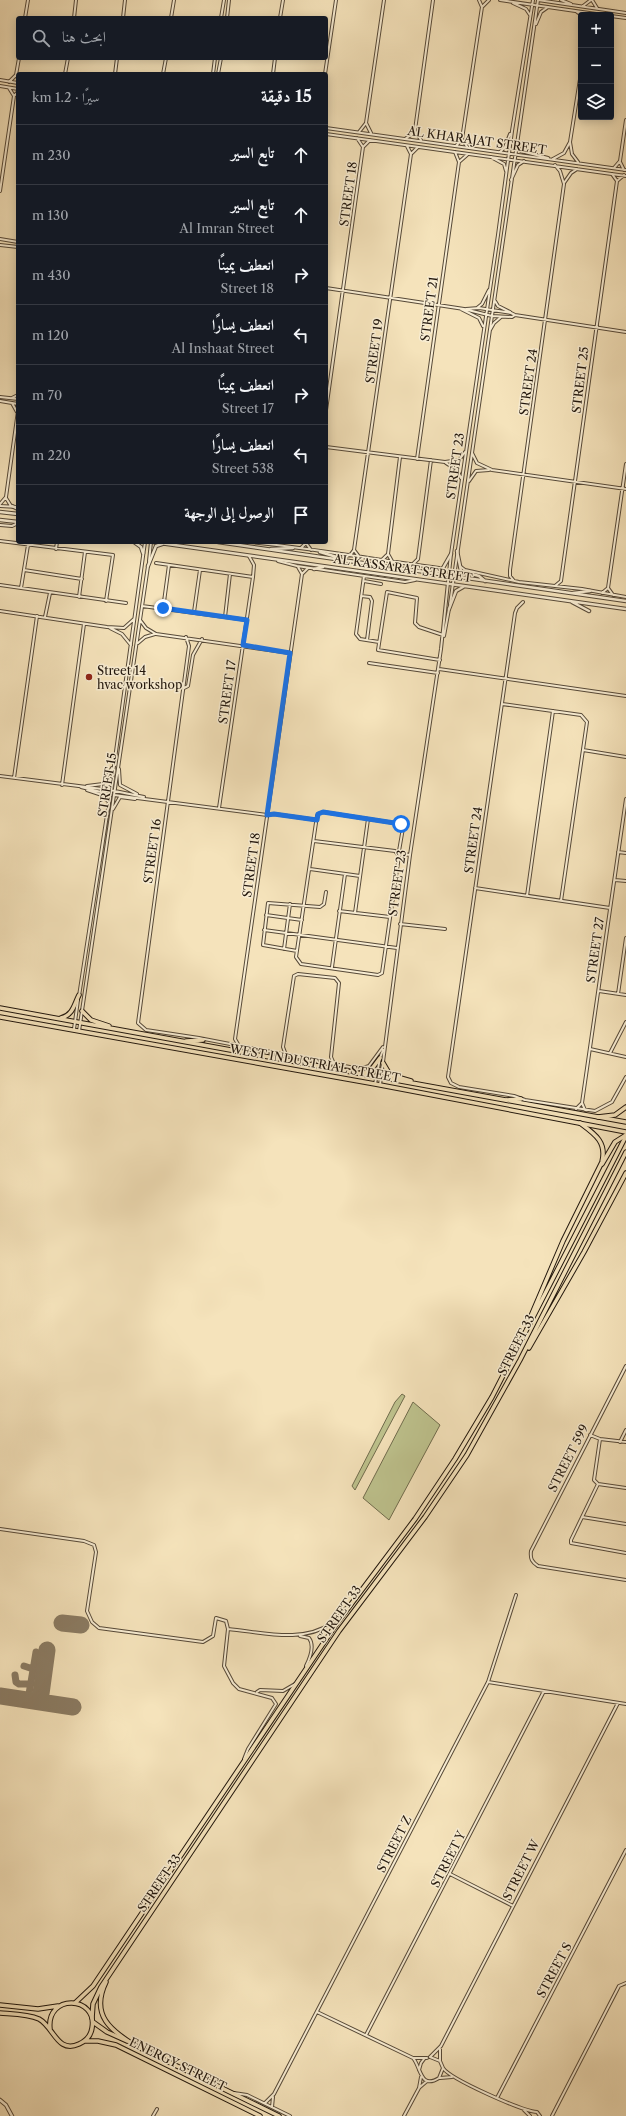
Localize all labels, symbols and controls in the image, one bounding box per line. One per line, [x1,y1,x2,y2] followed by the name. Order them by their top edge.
[578,12,614,120] map controls
[578,12,614,48] button: +
[16,16,328,60] search box
[30,27,52,49] icon: search
[62,27,106,46] text: ابحث هنا
[578,48,614,84] button: −
[578,84,614,120] button: layers
[261,86,312,106] text: 15 دقيقة
[32,89,99,105] text: سيرًا · 1.2 km
[405,123,548,157] street label: AL KHARAJAT STREET
[231,143,274,162] text: تابع السير
[290,144,312,166] icon: ahead
[32,147,70,163] text: 230 m
[336,161,360,227] street label: STREET 18
[231,195,274,214] text: تابع السير
[290,204,312,226] icon: ahead
[32,207,68,223] text: 130 m
[179,220,274,236] text: Al Imran Street
[218,255,274,274] text: انعطف يمينًا
[290,264,312,286] icon: right
[32,267,71,283] text: 430 m
[417,276,441,342] street label: STREET 21
[221,280,274,296] text: Street 18
[212,315,274,334] text: انعطف يسارًا
[362,318,386,384] street label: STREET 19
[290,324,312,346] icon: left
[32,327,69,343] text: 120 m
[172,340,274,356] text: Al Inshaat Street
[568,346,592,414] street label: STREET 25
[516,348,540,416] street label: STREET 24
[218,375,274,394] text: انعطف يمينًا
[290,384,312,406] icon: right
[32,387,62,403] text: 70 m
[222,400,274,416] text: Street 17
[443,432,467,500] street label: STREET 23
[212,435,274,454] text: انعطف يسارًا
[290,444,312,466] icon: left
[32,447,71,463] text: 220 m
[212,460,274,476] text: Street 538
[184,503,274,522] text: الوصول إلى الوجهة
[290,504,312,526] icon: arrive
[332,551,473,585] street label: AL KASSARAT STREET
[154,599,172,617] route end
[215,659,239,725] street label: STREET 17
[97,663,182,692] place label: Street 14 hvac workshop
[84,672,94,682] marker: Street 14 hvac workshop
[95,752,119,818] street label: STREET 15
[461,806,485,874] street label: STREET 24
[392,815,410,833] route start
[140,818,164,884] street label: STREET 16
[239,832,263,898] street label: STREET 18
[385,849,409,917] street label: STREET 23
[583,916,607,984] street label: STREET 27
[227,1040,402,1085] street label: WEST INDUSTRIAL STREET
[494,1312,538,1378] street label: STREET 33
[545,1422,591,1494] street label: STREET 599
[314,1582,364,1646] street label: STREET 33
[373,1813,415,1875] street label: STREET Z
[427,1828,469,1890] street label: STREET Y
[499,1836,543,1903] street label: STREET W
[134,1851,184,1915] street label: STREET 33
[533,1940,575,2000] street label: STREET S
[127,2034,229,2094] street label: ENERGY STREET

